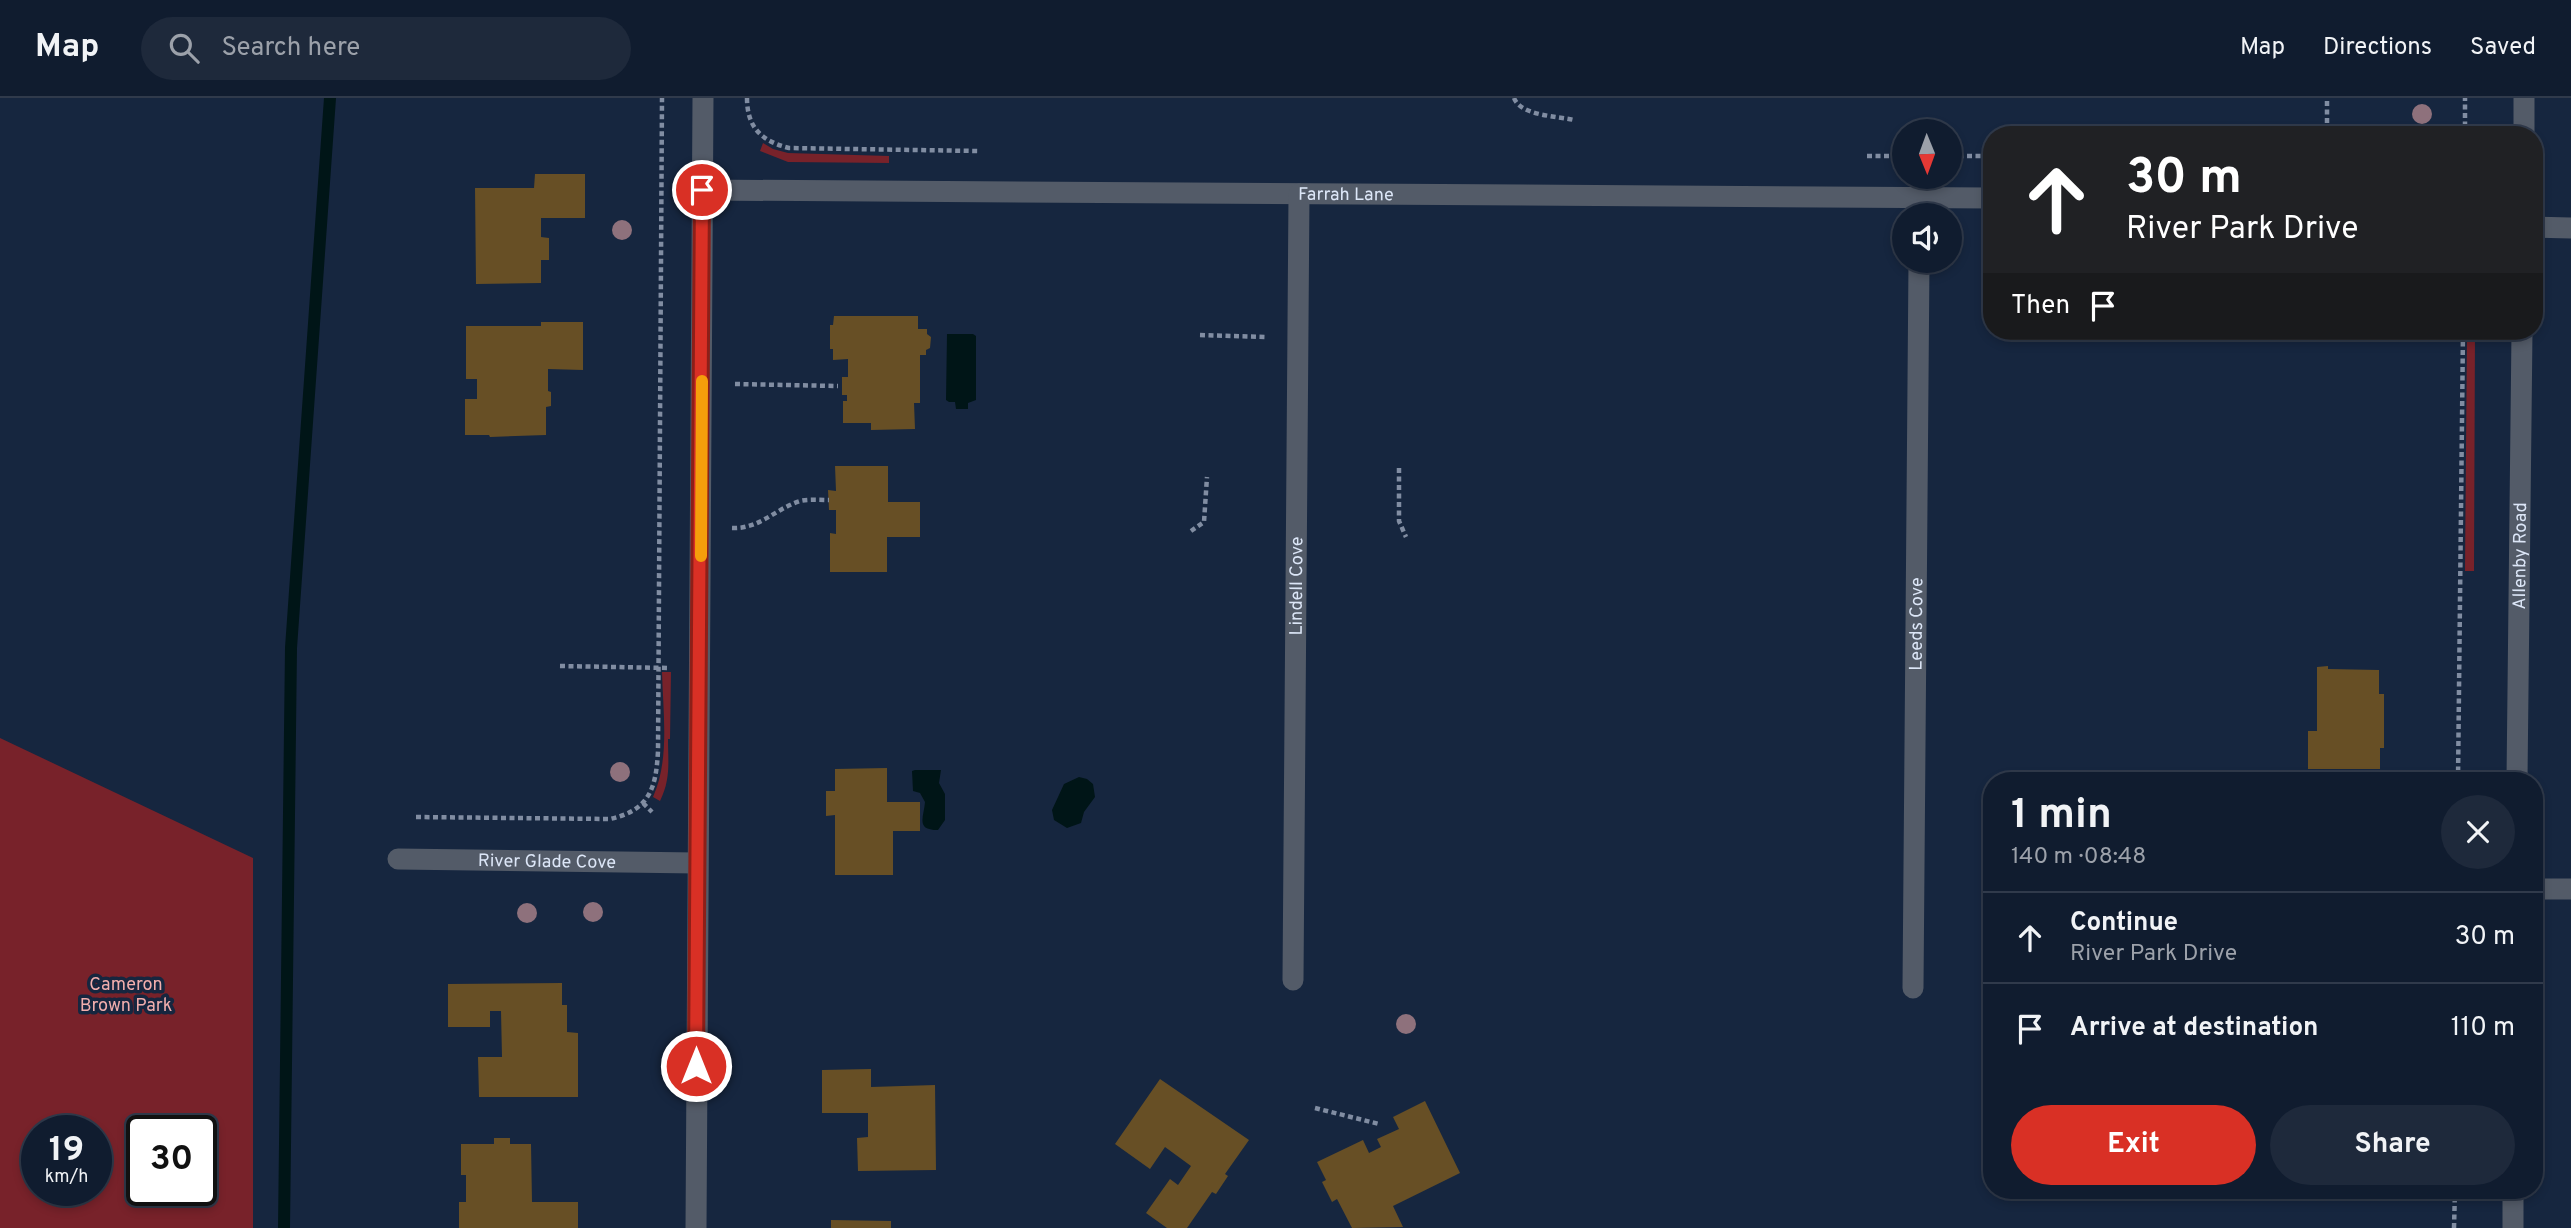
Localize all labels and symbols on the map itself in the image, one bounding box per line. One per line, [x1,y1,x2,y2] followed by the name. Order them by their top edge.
[1892,119,1962,189] north arrow
[672,160,732,220] pin
[1298,184,1394,207] street label: Farrah Lane
[2509,502,2533,610] street label: Allenby Road
[1286,536,1309,636] street label: Lindell Cove
[1906,577,1929,671] street label: Leeds Cove
[478,850,616,875] street label: River Glade Cove
[80,974,172,1018] park label: Cameron Brown Park
[659,1029,733,1103] position arrow
[126,1115,217,1206] speed limit sign: 30

